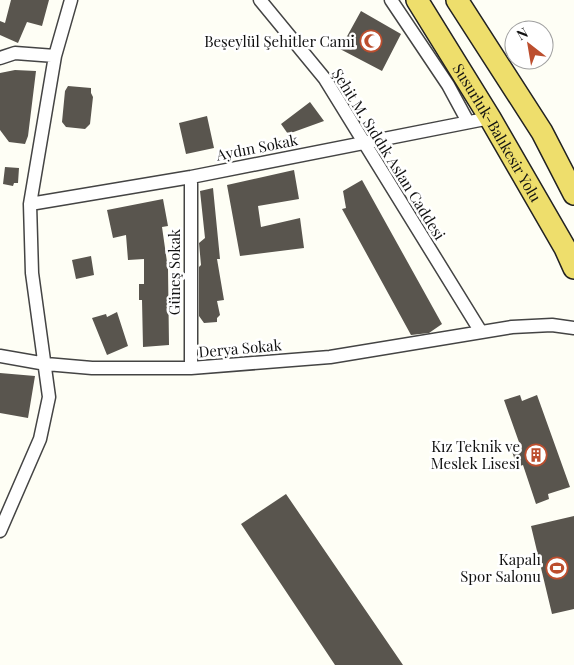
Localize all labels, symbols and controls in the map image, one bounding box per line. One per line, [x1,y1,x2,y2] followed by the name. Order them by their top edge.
[504,20,554,70] north arrow
[513,23,531,44] text: N
[359,29,383,53] mosque icon: Beşeylül Şehitler Cami
[204,31,356,51] place label: Beşeylül Şehitler Cami
[449,60,546,206] street label: Susurluk-Balıkesir Yolu
[328,65,450,244] street label: Şehit M. Sıddık Aslan Caddesi
[214,129,300,165] street label: Aydın Sokak
[164,228,184,315] street label: Güneş Sokak
[197,334,283,362] street label: Derya Sokak
[431,436,521,473] place label: Kız Teknik ve Meslek Lisesi
[524,443,548,467] building icon: Kız Teknik ve Meslek Lisesi
[460,549,542,586] place label: Kapalı Spor Salonu
[545,556,569,580] sports icon: Kapalı Spor Salonu

